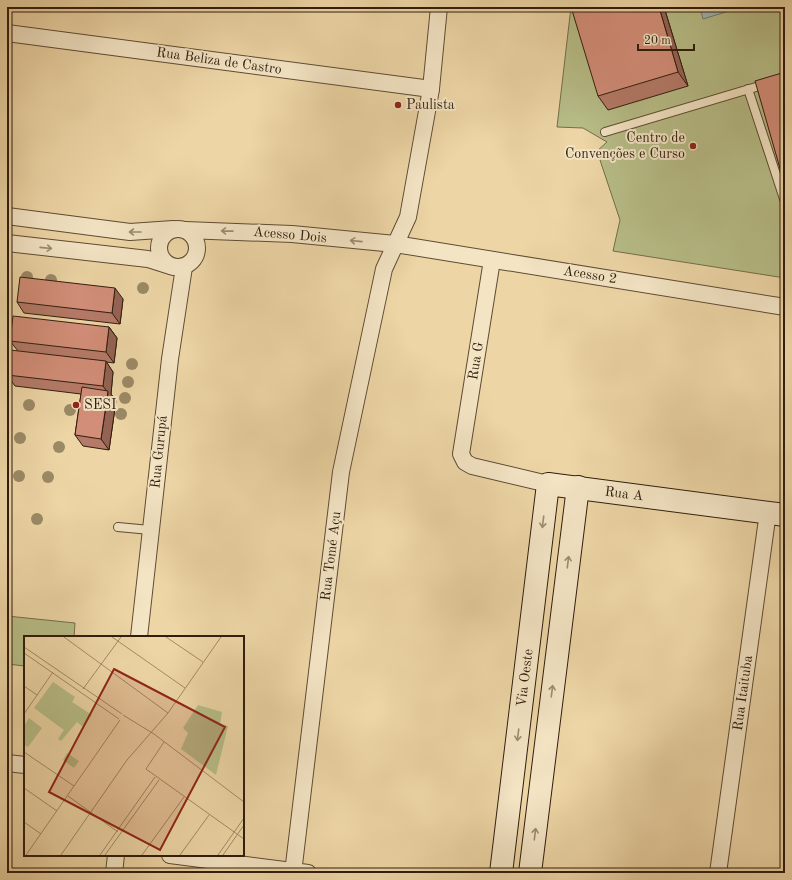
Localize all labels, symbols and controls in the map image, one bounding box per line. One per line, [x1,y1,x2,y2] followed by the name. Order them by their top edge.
[638,26,694,52] scale bar
[644,35,671,47] text: 20 m
[155,45,283,77] street label: Rua Beliza de Castro
[406,98,455,112] place label: Paulista
[393,100,403,110] marker: Paulista
[565,131,685,161] place label: Centro de Convenções e Curso
[688,141,698,151] marker: Centro de Convenções e Curso
[253,225,327,245] street label: Acesso Dois
[221,227,234,235] one-way arrow
[129,228,142,236] one-way arrow
[350,237,363,245] one-way arrow
[39,244,52,252] one-way arrow
[562,264,618,286] street label: Acesso 2
[466,341,486,381] street label: Rua G
[84,398,117,412] place label: SESI
[71,400,81,410] marker: SESI
[148,415,170,489] street label: Rua Gurupá
[604,485,645,503] street label: Rua A
[319,510,344,602] street label: Rua Tomé Açu
[539,515,547,528] one-way arrow
[564,556,572,569] one-way arrow
[24,636,244,856] inset map
[514,648,536,708] street label: Via Oeste
[731,654,755,732] street label: Rua Itaituba
[548,685,556,698] one-way arrow
[514,728,522,741] one-way arrow
[531,828,538,841] one-way arrow

